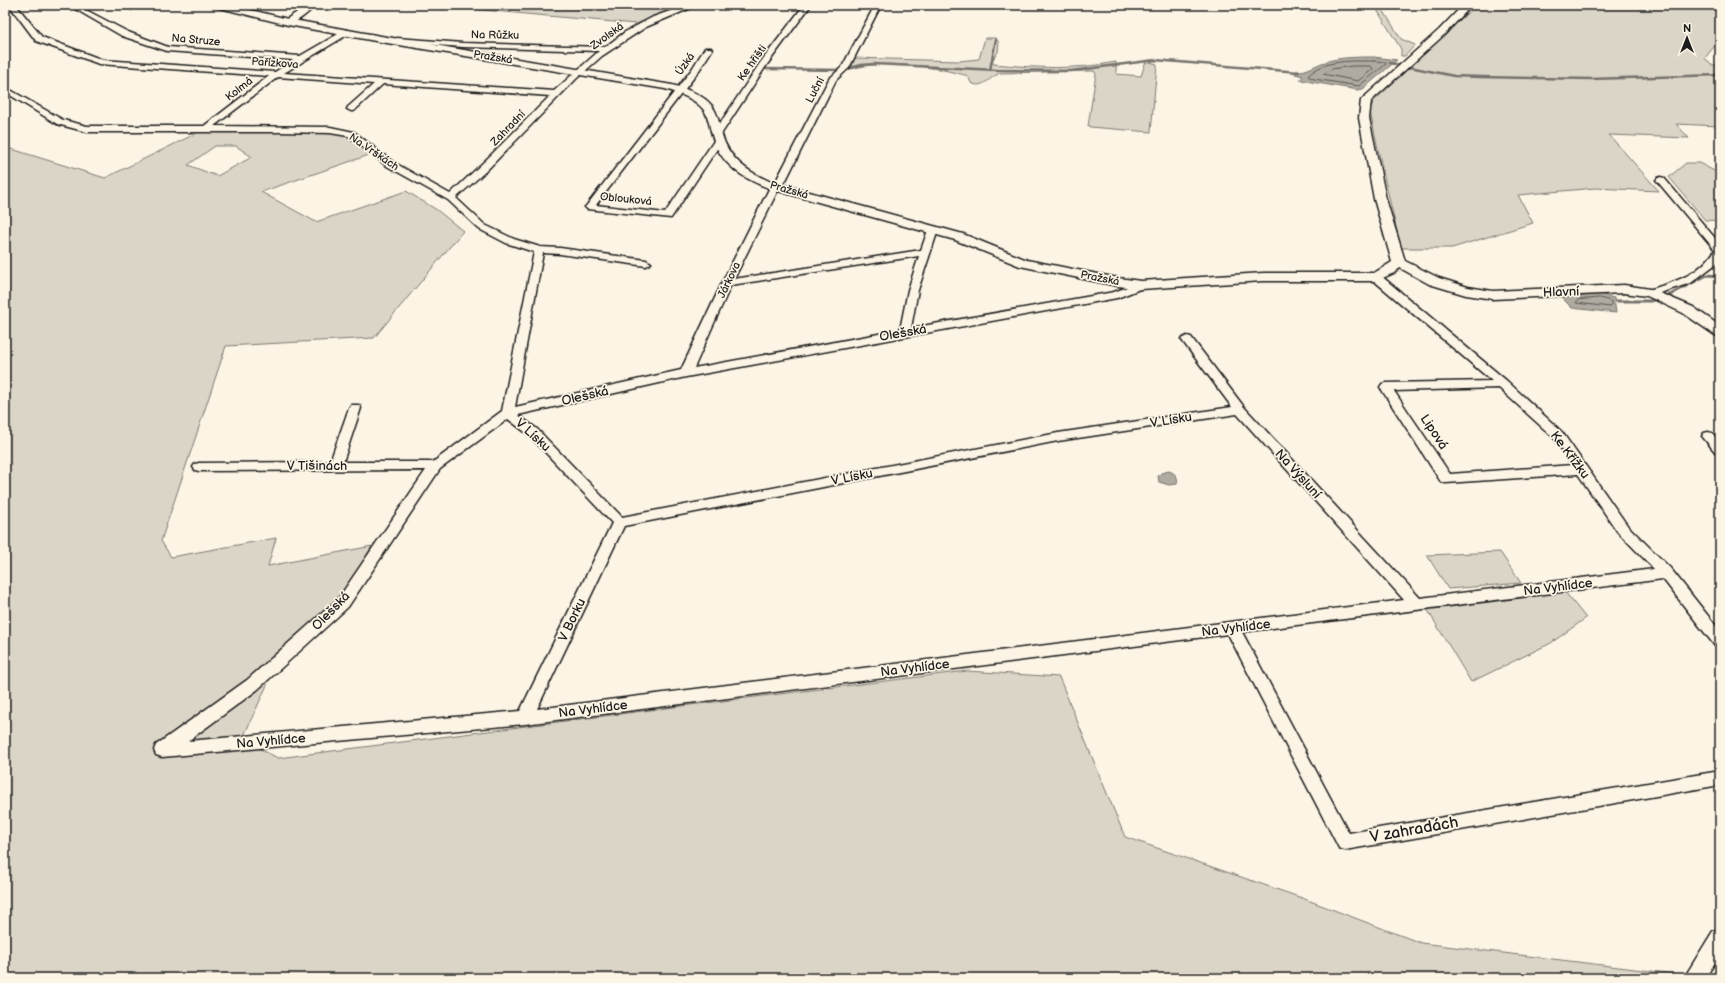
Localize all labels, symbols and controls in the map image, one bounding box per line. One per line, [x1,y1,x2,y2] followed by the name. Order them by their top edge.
[1667,18,1707,58] north arrow
[587,20,626,53] street label: Zvolská
[1683,22,1691,35] text: N
[471,28,519,42] street label: Na Růžku
[171,31,221,49] street label: Na Struze
[735,42,769,84] street label: Ke hřišti
[473,48,513,66] street label: Pražská
[672,50,697,78] street label: Úzká
[251,55,299,71] street label: Pařízkova
[223,74,255,104] street label: Kolmá
[803,75,827,105] street label: Luční
[487,107,528,149] street label: Zahradní
[347,131,401,173] street label: Na Vrškách
[768,178,810,202] street label: Pražská
[599,190,653,208] street label: Oblouková
[715,260,743,300] street label: Járkova
[1079,268,1121,288] street label: Pražská
[1543,283,1580,301] street label: Hlavní
[878,321,928,345] street label: Olešská
[560,383,610,409] street label: Olešská
[1149,409,1193,431] street label: V Lísku
[1417,411,1451,453] street label: Lipová
[512,415,554,455] street label: V Lísku
[1547,428,1593,482] street label: Ke Křížku
[1272,446,1325,503] street label: Na Výsluní
[287,458,347,474] street label: V Tišinách
[830,465,874,489] street label: V Lísku
[1523,575,1594,599] street label: Na Vyhlídce
[309,588,353,634] street label: Olešská
[555,596,589,644] street label: V Borku
[1201,616,1272,640] street label: Na Vyhlídce
[880,656,951,680] street label: Na Vyhlídce
[558,697,629,721] street label: Na Vyhlídce
[236,730,307,752] street label: Na Vyhlídce
[1368,813,1460,847] street label: V zahradách

